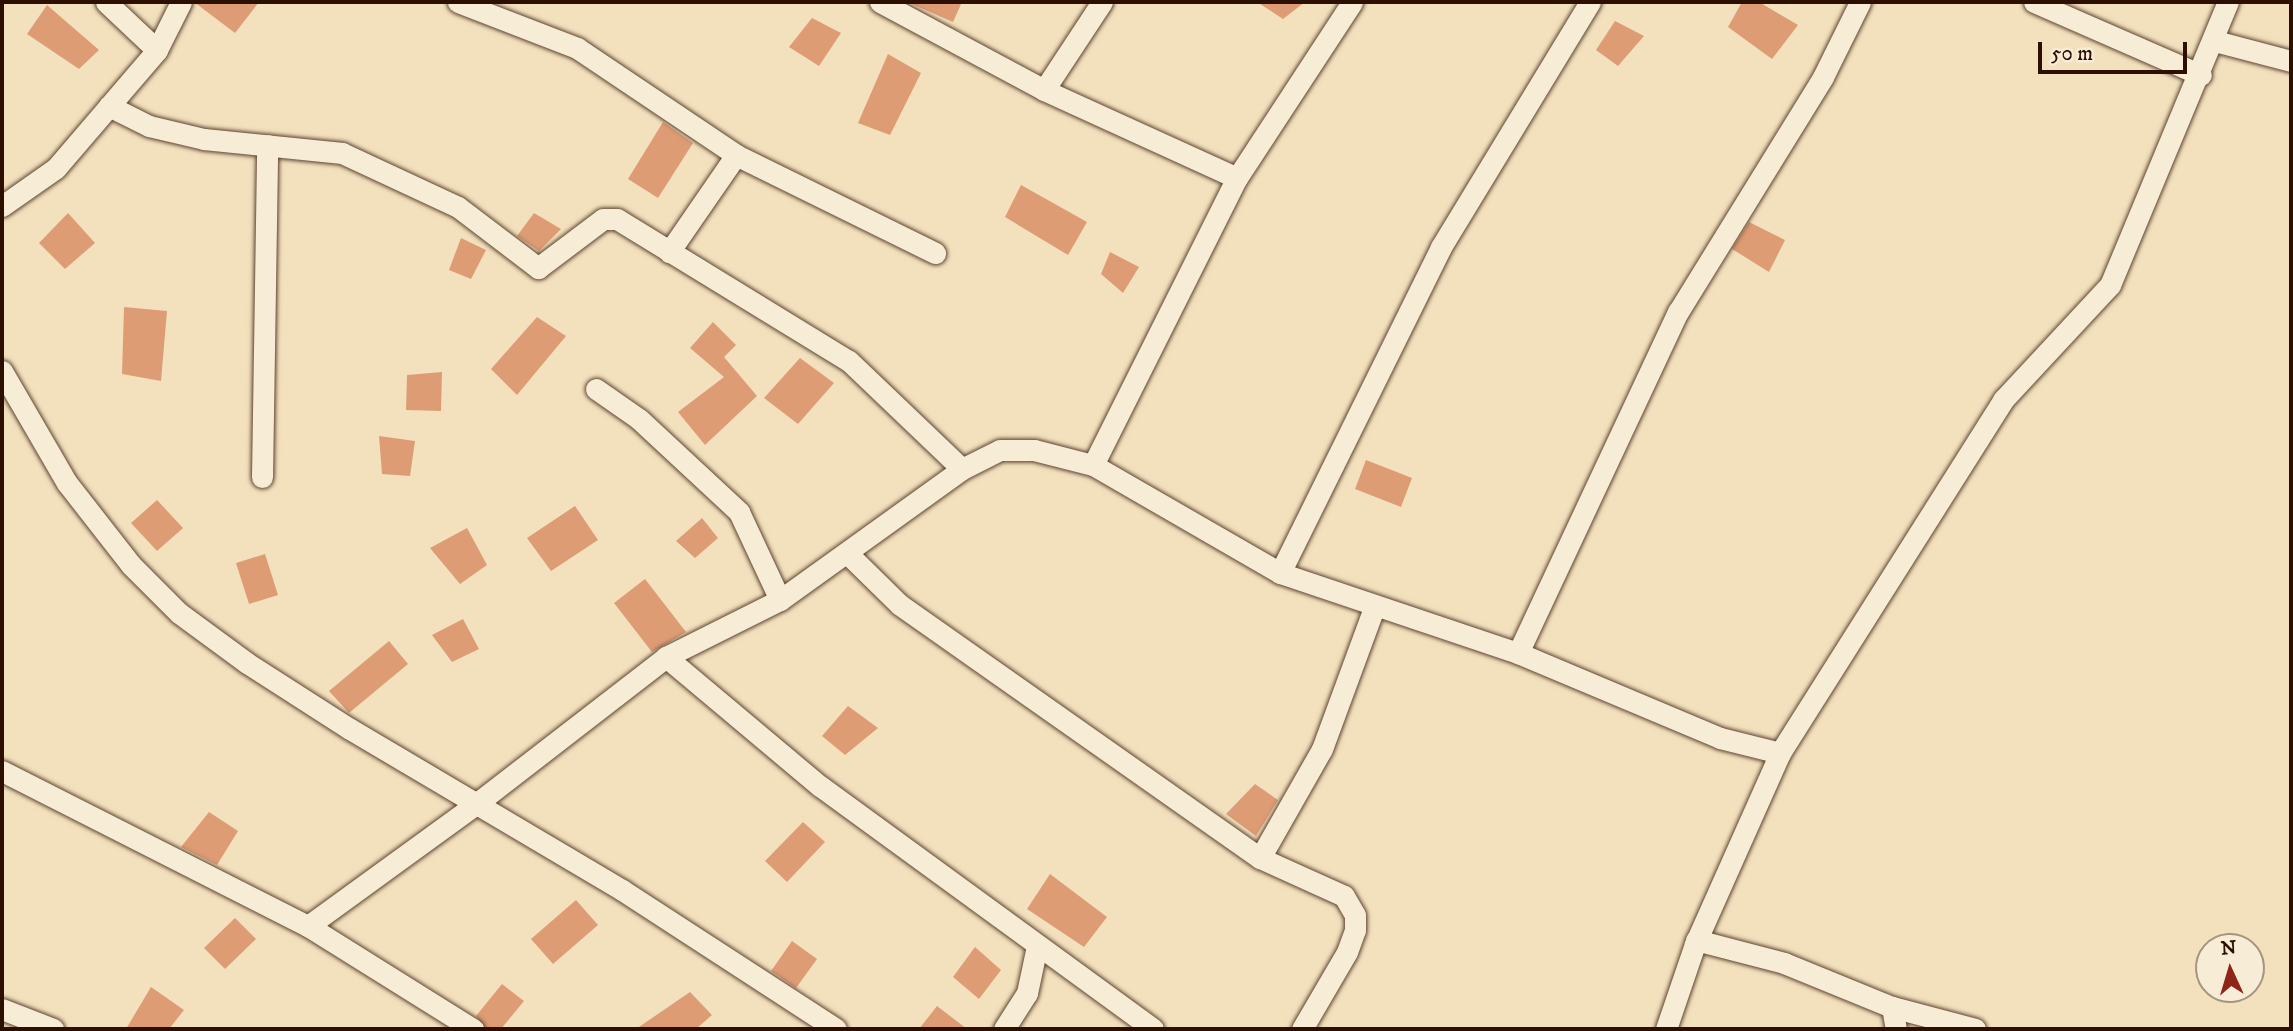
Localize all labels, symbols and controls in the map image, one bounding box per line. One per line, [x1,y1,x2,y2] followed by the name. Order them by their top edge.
[2041,28,2190,72] scale bar
[2051,41,2093,67] text: 50 m
[2195,933,2265,1003] north arrow
[2220,937,2237,961] text: N

